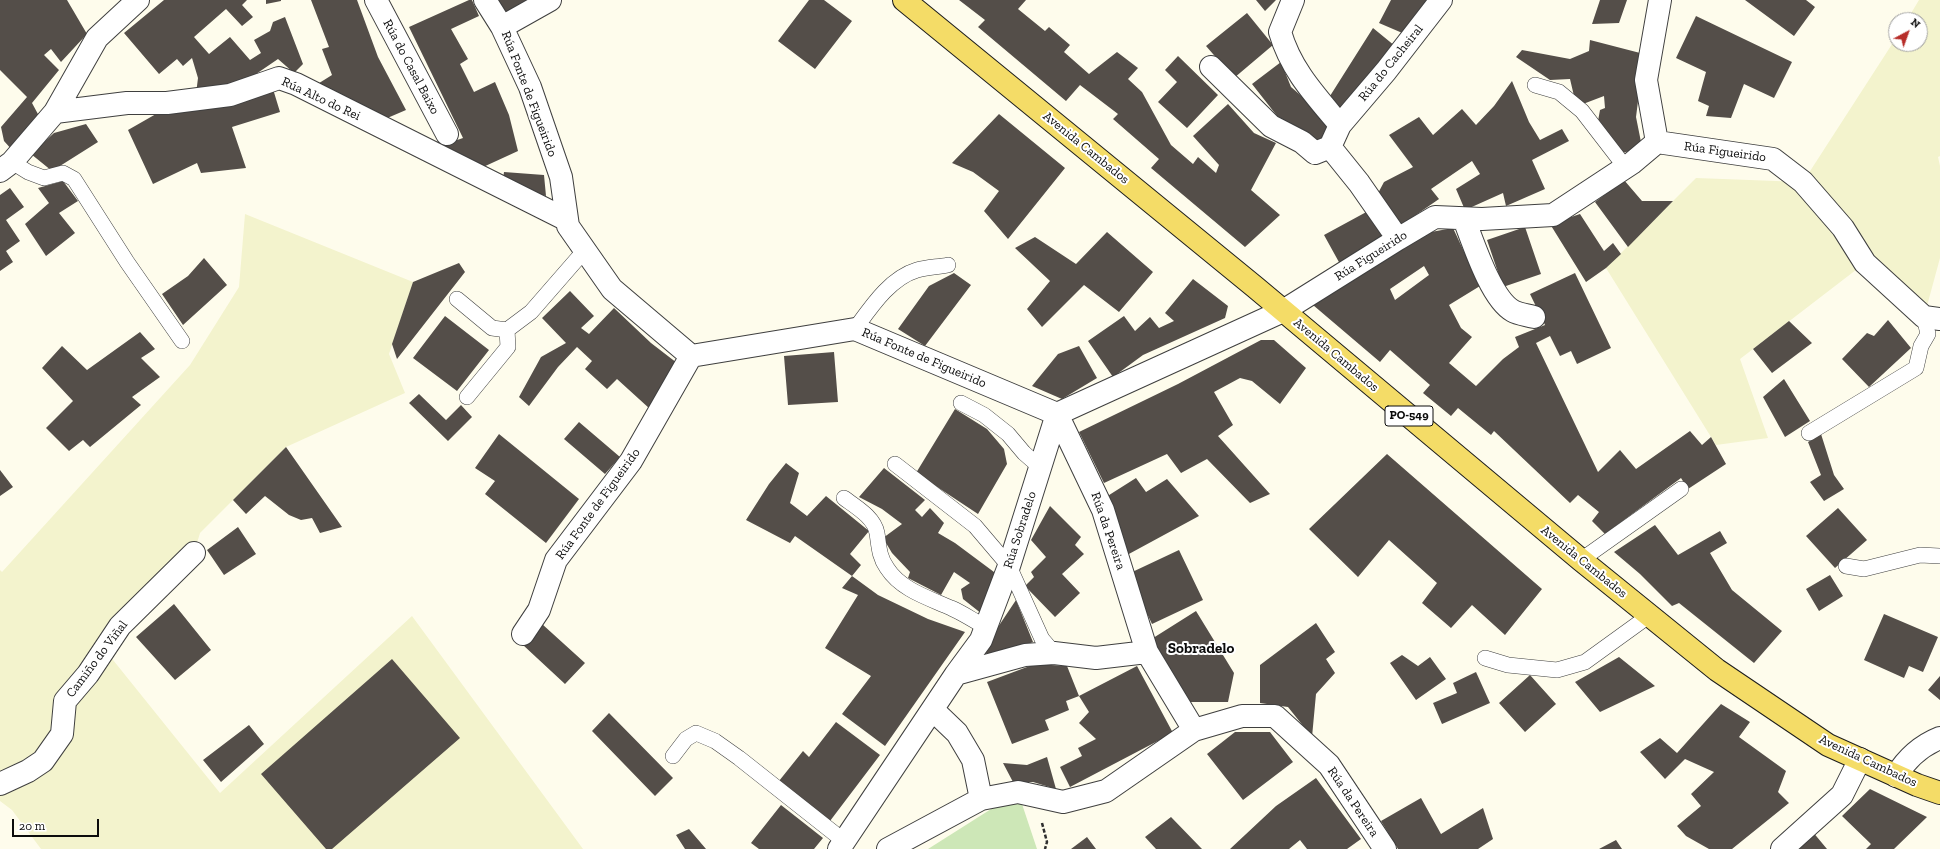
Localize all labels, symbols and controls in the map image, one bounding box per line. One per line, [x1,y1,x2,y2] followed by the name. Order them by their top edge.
[1888,12,1928,52] north arrow
[1908,16,1923,31] text: N
[379,17,443,117] street label: Rúa do Casal Baixo
[1355,21,1427,105] street label: Rúa do Cacheiral
[498,29,560,159] street label: Rúa Fonte de Figueirido
[279,74,363,124] street label: Rúa Alto do Rei
[1040,108,1132,188] street label: Avenida Cambados
[1683,139,1767,165] street label: Rúa Figueirido
[1332,228,1410,284] street label: Rúa Figueirido
[1290,315,1382,395] street label: Avenida Cambados
[859,325,989,391] street label: Rúa Fonte de Figueirido
[1385,406,1433,426] road number: PO-549
[552,445,644,563] street label: Rúa Fonte de Figueirido
[1000,489,1040,571] street label: Rúa Sobradelo
[1087,490,1129,572] street label: Rúa da Pereira
[1538,522,1630,602] street label: Avenida Cambados
[63,617,131,701] street label: Camiño do Viñal
[1168,640,1234,658] district label: Sobradelo
[1816,731,1920,791] street label: Avenida Cambados
[1324,764,1382,840] street label: Rúa da Pereira
[14,811,101,837] scale bar
[19,819,45,833] text: 20 m

